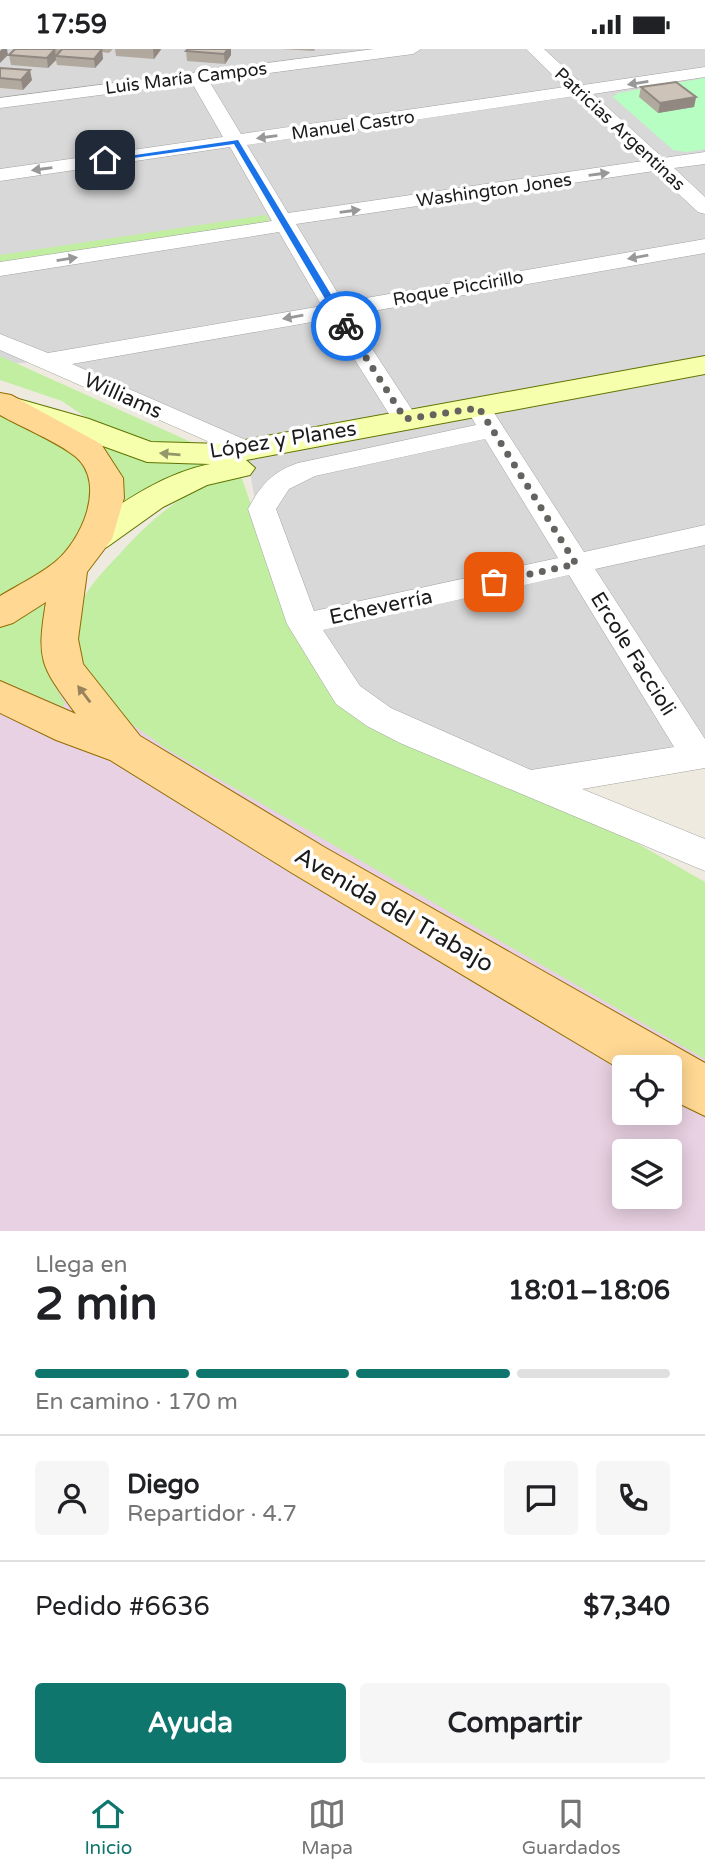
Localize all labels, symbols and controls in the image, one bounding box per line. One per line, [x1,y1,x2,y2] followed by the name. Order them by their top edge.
[35,9,107,40] text: 17:59
[104,57,268,99] street label: Luis María Campos
[550,63,690,195] street label: Patricias Argentinas
[627,77,649,88] one-way arrow
[290,105,416,145] street label: Manuel Castro
[75,130,135,190] pin
[256,132,278,143] one-way arrow
[86,141,124,179] icon: home
[31,164,53,175] one-way arrow
[415,168,573,212] street label: Washington Jones
[589,169,611,180] one-way arrow
[339,205,361,216] one-way arrow
[627,252,649,263] one-way arrow
[57,253,79,264] one-way arrow
[391,266,525,310] street label: Roque Piccirillo
[311,291,381,361] courier
[327,307,365,345] icon: bike
[282,312,304,323] one-way arrow
[80,368,166,424] street label: Williams
[208,416,358,464] street label: López y Planes
[159,448,181,459] one-way arrow
[464,552,524,612] pin
[475,563,513,601] icon: bag
[327,584,435,630] street label: Echeverría
[585,588,681,720] street label: Ercole Faccioli
[76,685,91,703] one-way arrow
[289,841,499,979] street label: Avenida del Trabajo
[612,1055,682,1209] map controls
[612,1055,682,1125] button: locate
[612,1139,682,1209] button: layers
[35,1251,127,1279] text: Llega en
[508,1275,670,1306] text: 18:01–18:06
[35,1277,158,1332] text: 2 min
[35,1388,238,1416] text: En camino · 170 m
[35,1461,109,1535] button: person
[504,1461,578,1535] button: chat
[596,1461,670,1535] button: phone
[127,1469,200,1500] text: Diego
[127,1500,297,1528] text: Repartidor · 4.7
[35,1591,210,1622] text: Pedido #6636
[583,1591,670,1622] text: $7,340
[35,1683,346,1763] button: Ayuda
[360,1683,670,1763] button: Compartir
[84,1795,132,1859] tab: Inicio
[301,1795,353,1859] tab: Mapa
[522,1795,621,1859] tab: Guardados

